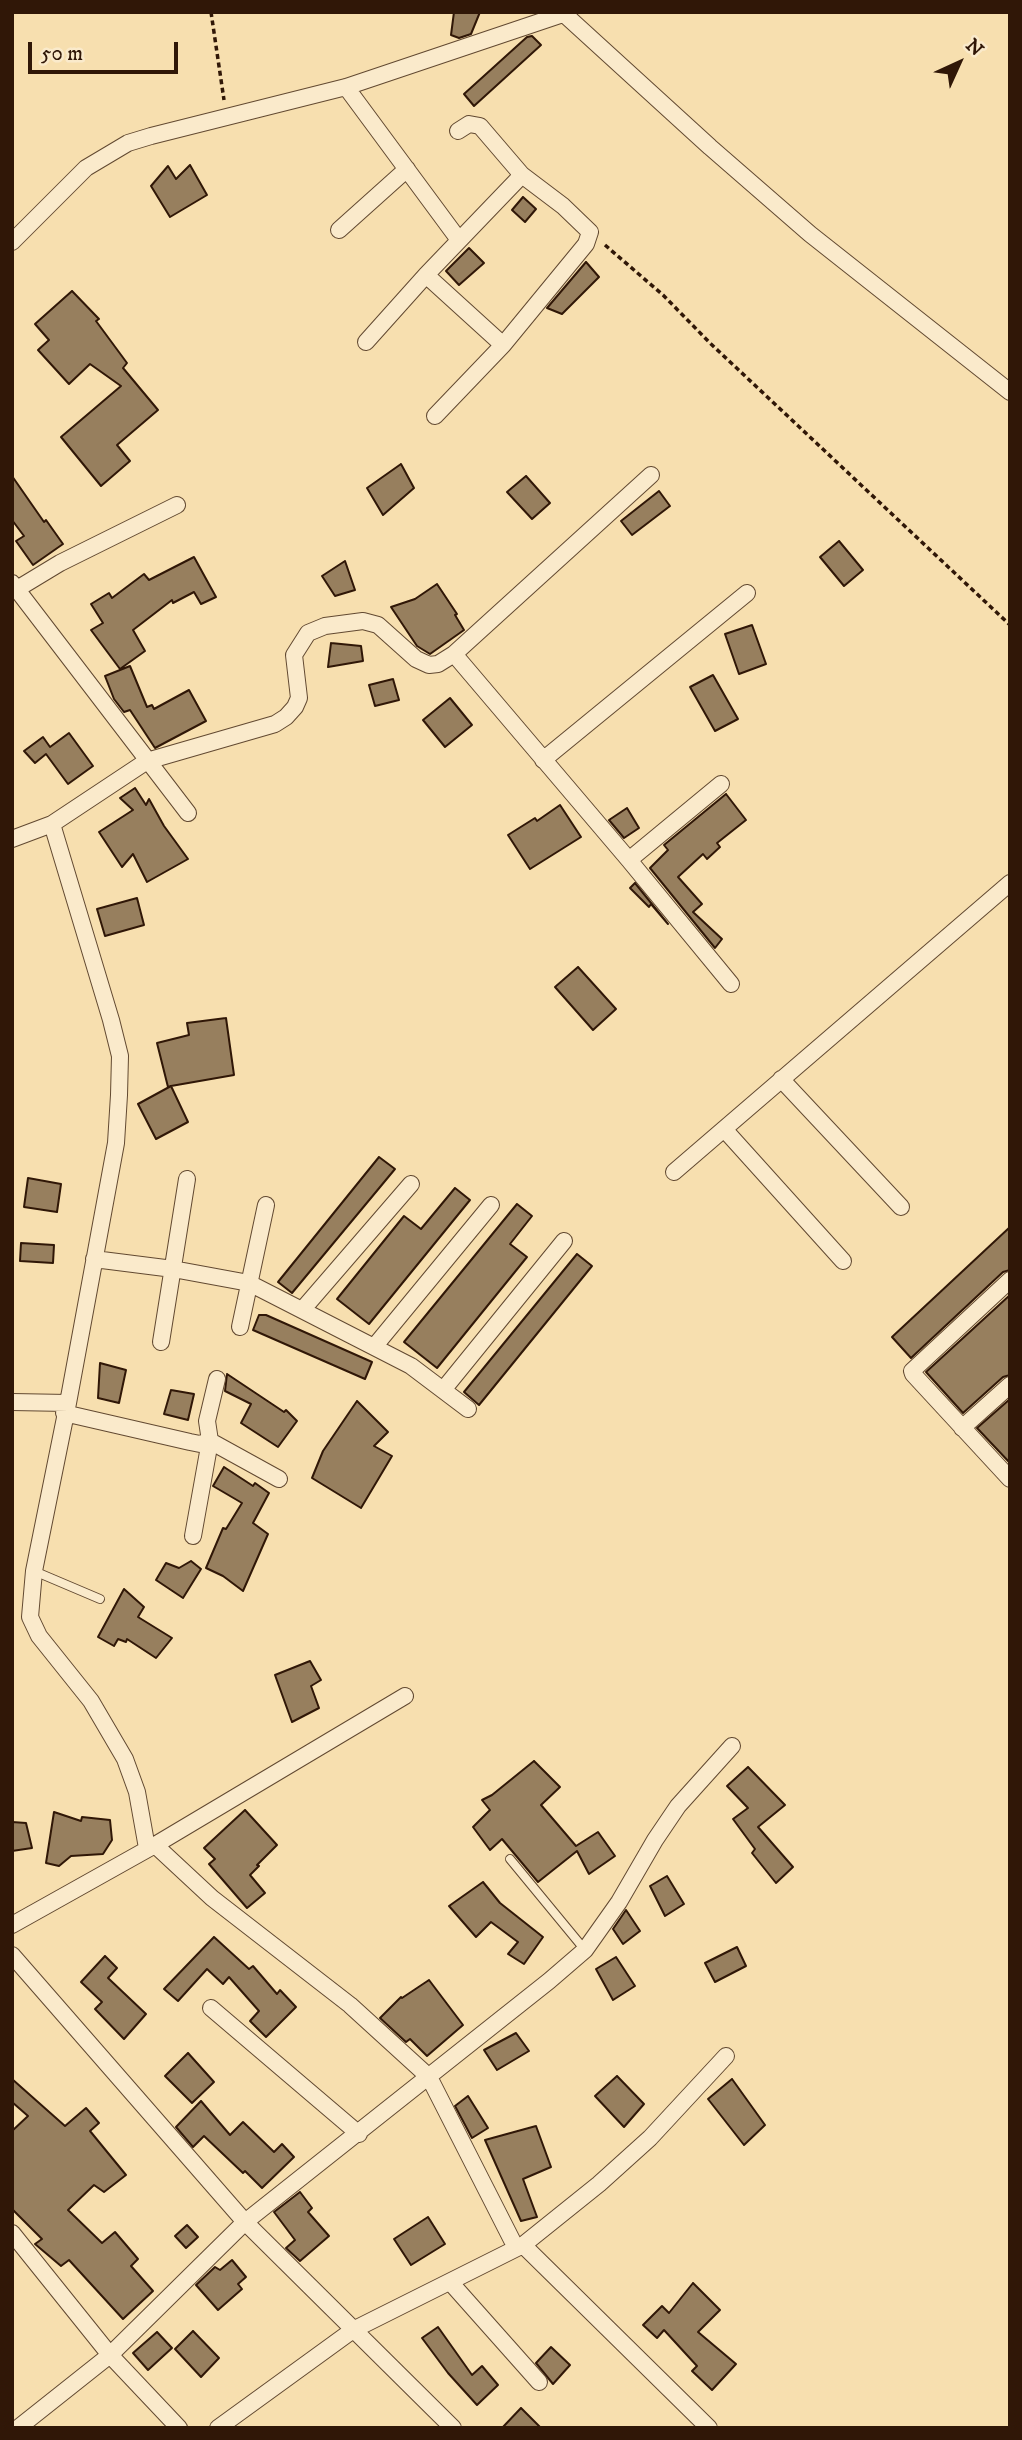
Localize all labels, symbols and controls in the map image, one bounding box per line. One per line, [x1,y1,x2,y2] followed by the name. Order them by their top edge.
[32,28,182,72] scale bar
[924,28,994,98] north arrow
[961,34,988,61] text: N
[41,41,83,67] text: 50 m

